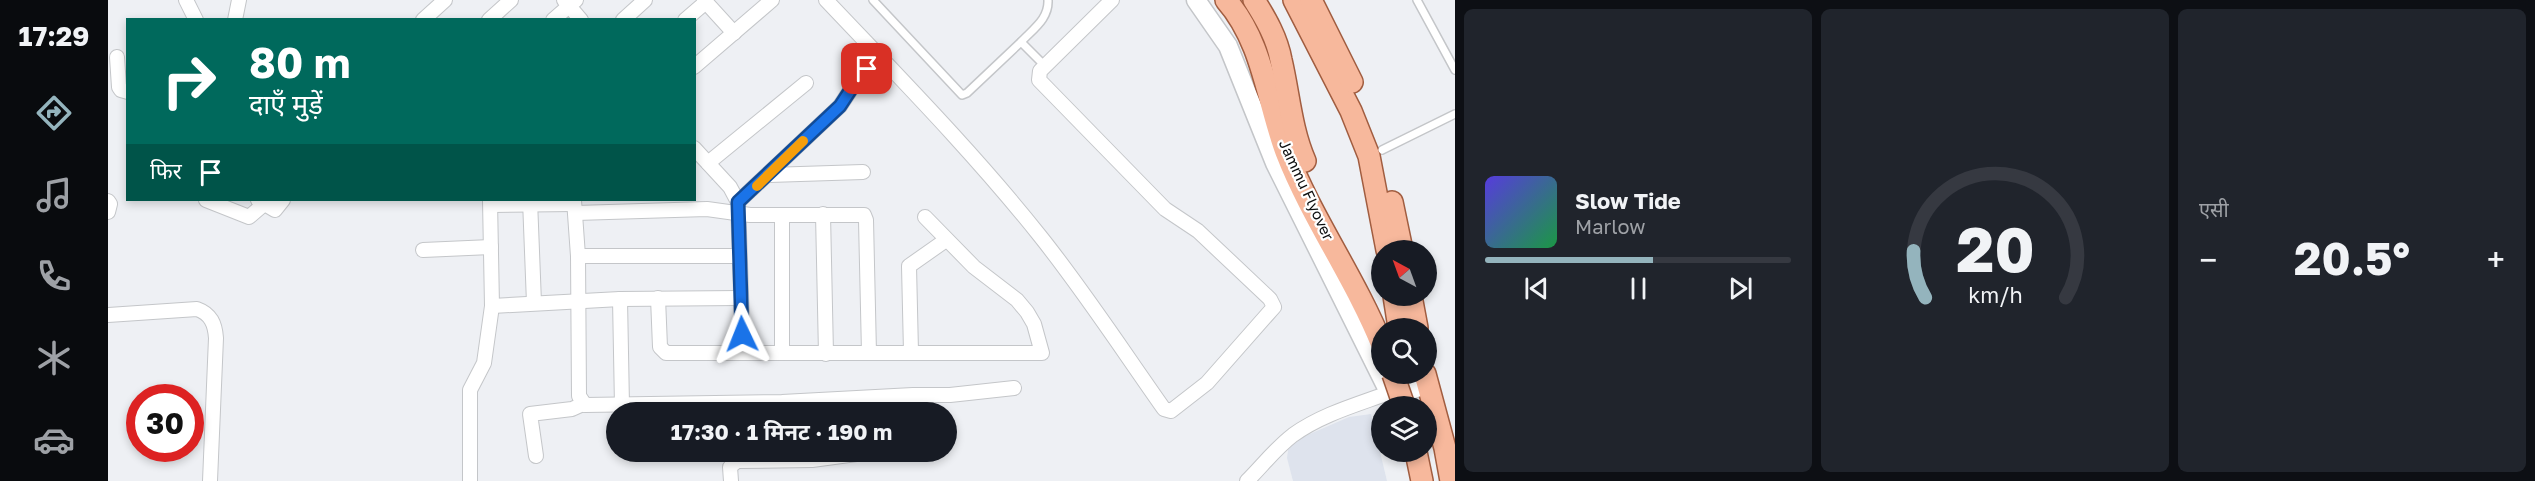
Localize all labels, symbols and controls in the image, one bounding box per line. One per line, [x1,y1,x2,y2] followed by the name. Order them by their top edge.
[19,20,89,52] text: 17:29
[249,37,350,87] text: 80 m
[150,42,228,120] icon: right
[841,43,892,94] pin
[850,52,883,85] icon: arrive
[249,88,323,120] text: दाएँ मुड़ें
[33,92,75,134] icon: directions
[1276,136,1338,243] street label: Jammu Flyover
[194,156,227,189] icon: arrive
[150,157,182,184] text: फिर
[33,174,75,216] icon: music
[1575,187,1681,214] text: Slow Tide
[2199,197,2229,221] text: एसी
[1956,211,2034,286] text: 20
[1575,214,1646,238] text: Marlow
[2294,231,2410,285] text: 20.5°
[1371,240,1437,306] north arrow
[1371,240,1437,462] map controls
[2199,240,2217,279] text: −
[2487,240,2505,279] text: +
[33,255,75,297] icon: phone
[1520,272,1553,305] icon: previous
[1622,272,1655,305] icon: pause
[1724,272,1757,305] icon: next
[1968,282,2022,308] text: km/h
[710,302,774,366] position arrow
[1371,318,1437,384] button: search
[33,337,75,379] icon: climate
[126,384,204,462] speed limit sign: 30
[1371,396,1437,462] button: layers
[671,418,892,445] text: 17:30 · 1 मिनट · 190 m
[33,419,75,461] icon: car

